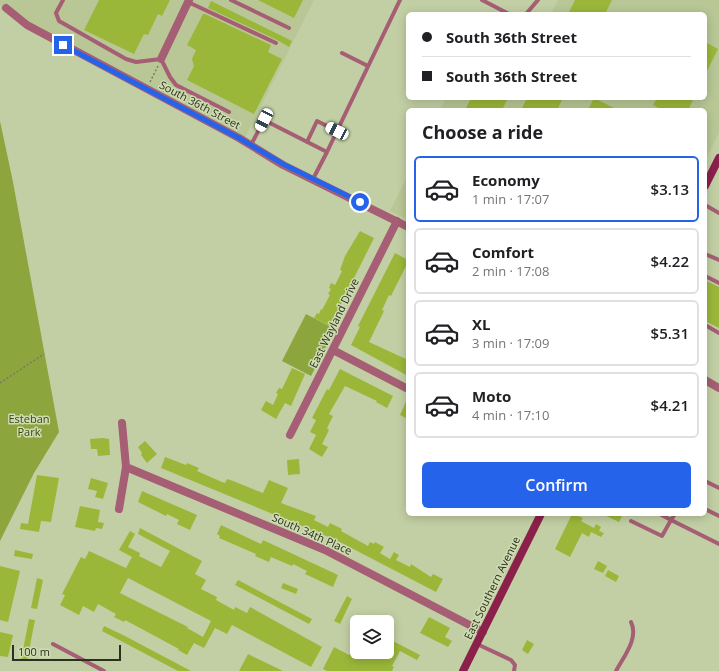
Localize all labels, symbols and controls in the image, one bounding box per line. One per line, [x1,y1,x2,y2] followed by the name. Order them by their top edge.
[446,27,577,47] text: South 36th Street
[54,36,72,54] route end
[446,66,577,86] text: South 36th Street
[157,77,243,132] street label: South 36th Street
[253,107,275,133] car
[324,120,350,142] car
[422,120,543,144] text: Choose a ride
[472,170,540,190] text: Economy
[424,171,460,207] icon: car
[651,179,689,199] text: $3.13
[472,190,549,208] text: 1 min · 17:07
[351,193,369,211] route start
[472,242,534,262] text: Comfort
[424,243,460,279] icon: car
[651,251,689,271] text: $4.22
[472,262,549,280] text: 2 min · 17:08
[305,275,362,370] street label: East Wayland Drive
[472,314,490,334] text: XL
[424,315,460,351] icon: car
[651,323,689,343] text: $5.31
[472,334,549,352] text: 3 min · 17:09
[472,386,511,406] text: Moto
[424,387,460,423] icon: car
[651,395,689,415] text: $4.21
[472,406,549,424] text: 4 min · 17:10
[8,411,50,439] park label: Esteban Park
[422,462,691,508] button: Confirm
[270,509,355,558] street label: South 34th Place
[460,534,523,642] street label: East Southern Avenue
[350,615,394,659] map controls
[350,615,394,659] button: layers
[12,643,121,662] scale bar
[18,644,50,659] text: 100 m

